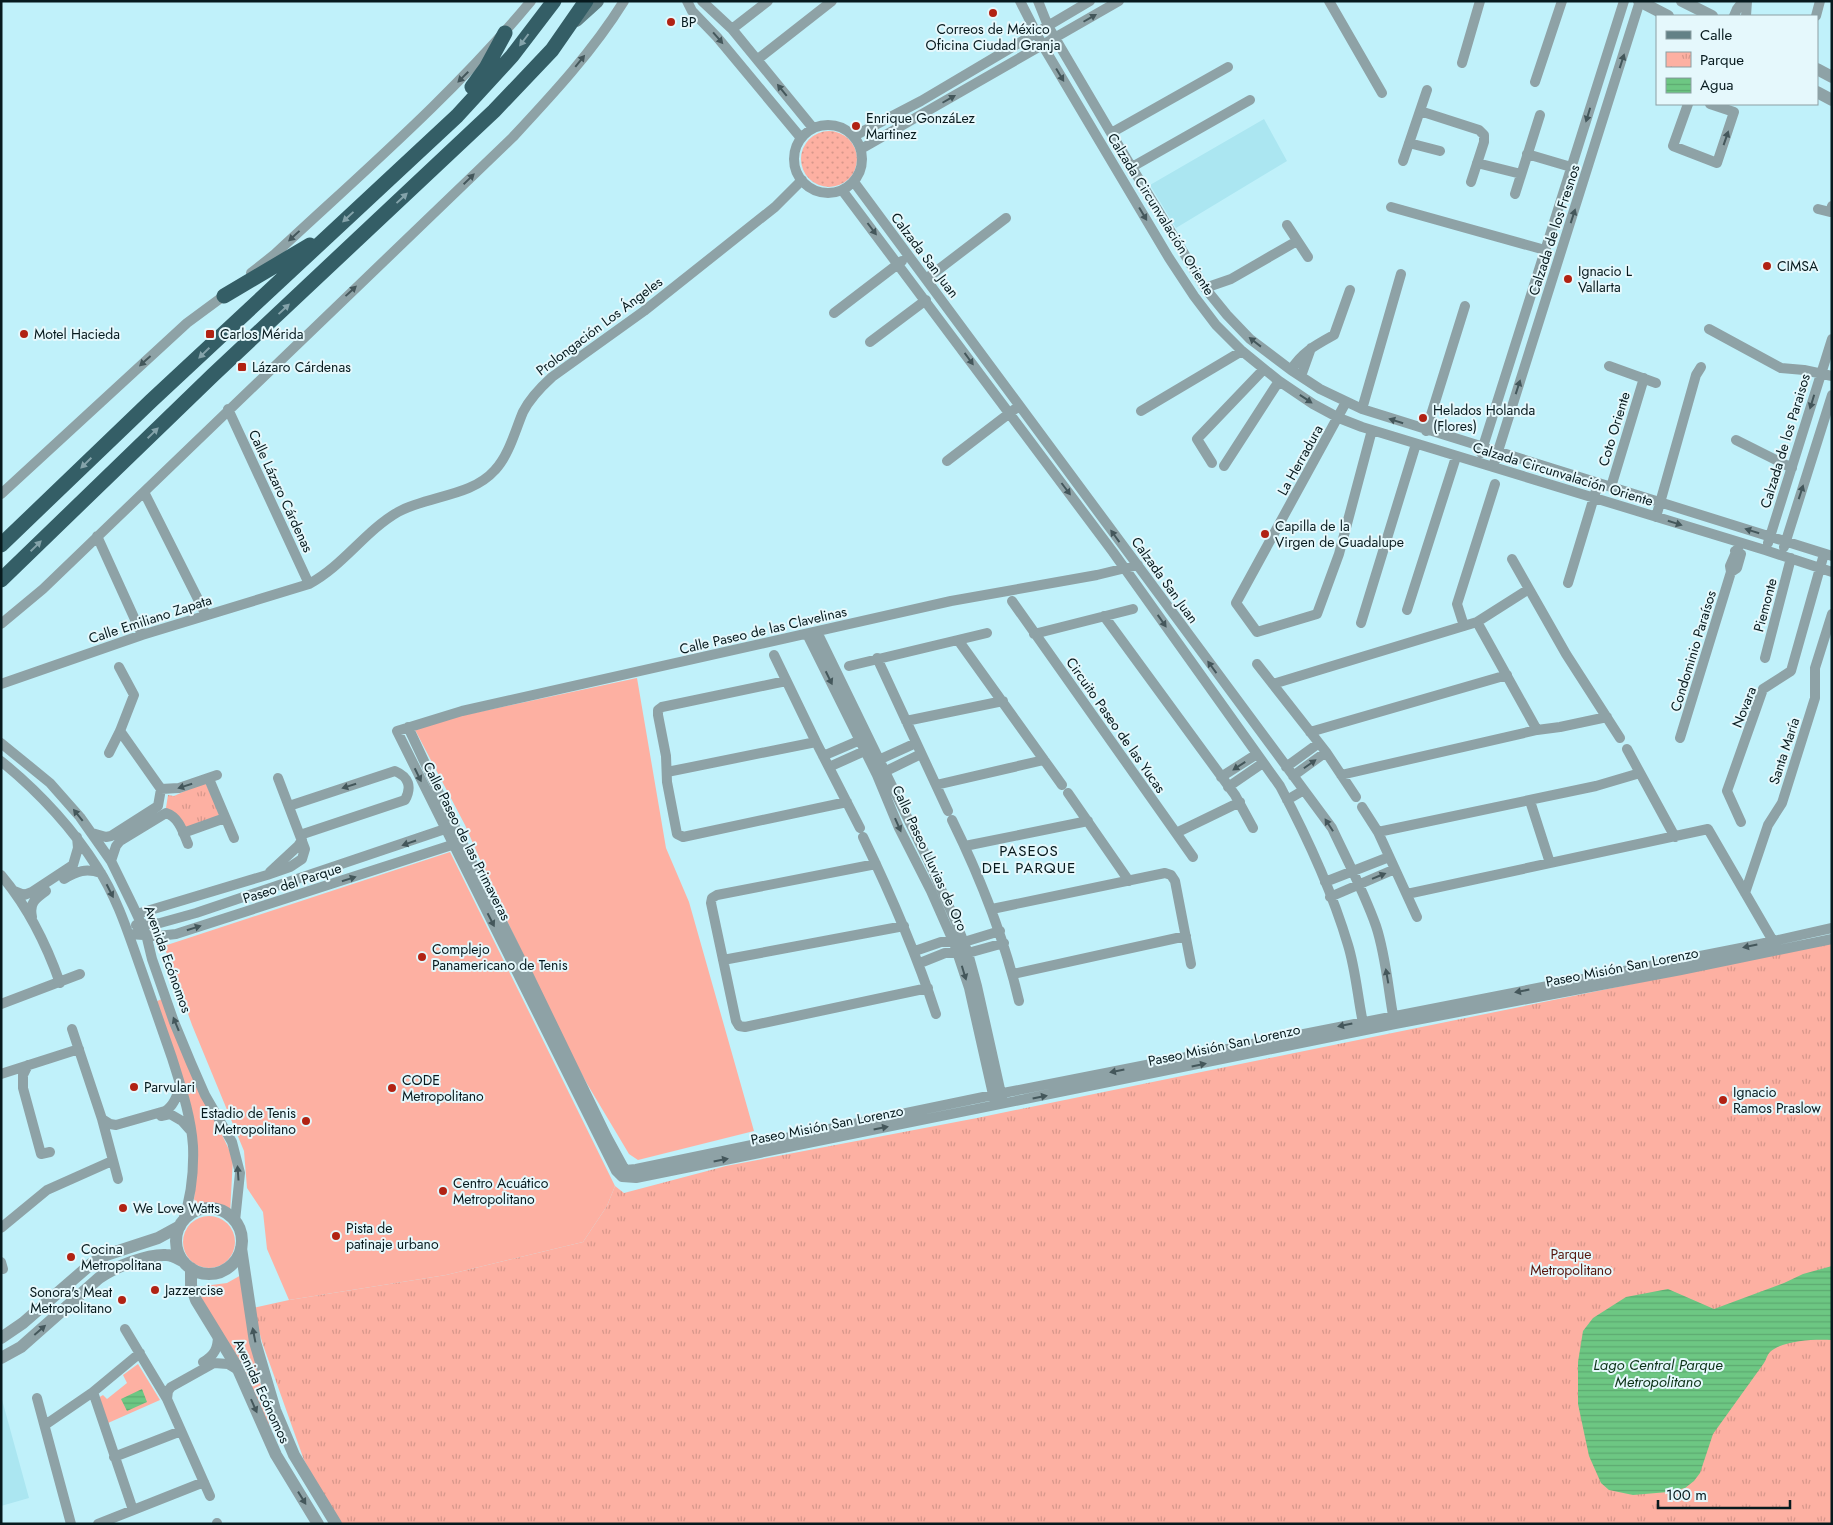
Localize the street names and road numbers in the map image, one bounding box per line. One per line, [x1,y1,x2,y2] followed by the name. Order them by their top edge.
[1103,129,1219,299] street label: Calzada Circunvalación Oriente
[1523,162,1585,298] street label: Calzada de los Fresnos
[886,208,964,302] street label: Calzada San Juan
[532,272,667,380] street label: Prolongación Los Ángeles
[1755,371,1815,511] street label: Calzada de los Paraisos
[1593,389,1635,469] street label: Coto Oriente
[1272,421,1328,499] street label: La Herradura
[244,427,318,556] street label: Calle Lázaro Cárdenas
[1470,437,1656,511] street label: Calzada Circunvalación Oriente
[1127,533,1203,627] street label: Calzada San Juan
[1748,576,1782,634] street label: Piemonte
[1665,588,1721,714] street label: Condominio Paraísos
[86,590,214,648] street label: Calle Emiliano Zapata
[677,601,849,659] street label: Calle Paseo de las Clavelinas
[1061,653,1171,797] street label: Circuito Paseo de las Yucas
[1727,683,1761,731] street label: Novara
[1764,715,1804,787] street label: Santa María
[418,758,516,924] street label: Calle Paseo de las Primaveras
[887,782,973,934] street label: Calle Paseo Lluvias de Oro
[240,858,344,908] street label: Paseo del Parque
[139,903,197,1016] street label: Avenida Ecónomos
[1544,942,1700,992] street label: Paseo Misión San Lorenzo
[1146,1019,1302,1071] street label: Paseo Misión San Lorenzo
[749,1100,905,1150] street label: Paseo Misión San Lorenzo
[229,1336,295,1447] street label: Avenida Ecónomos

